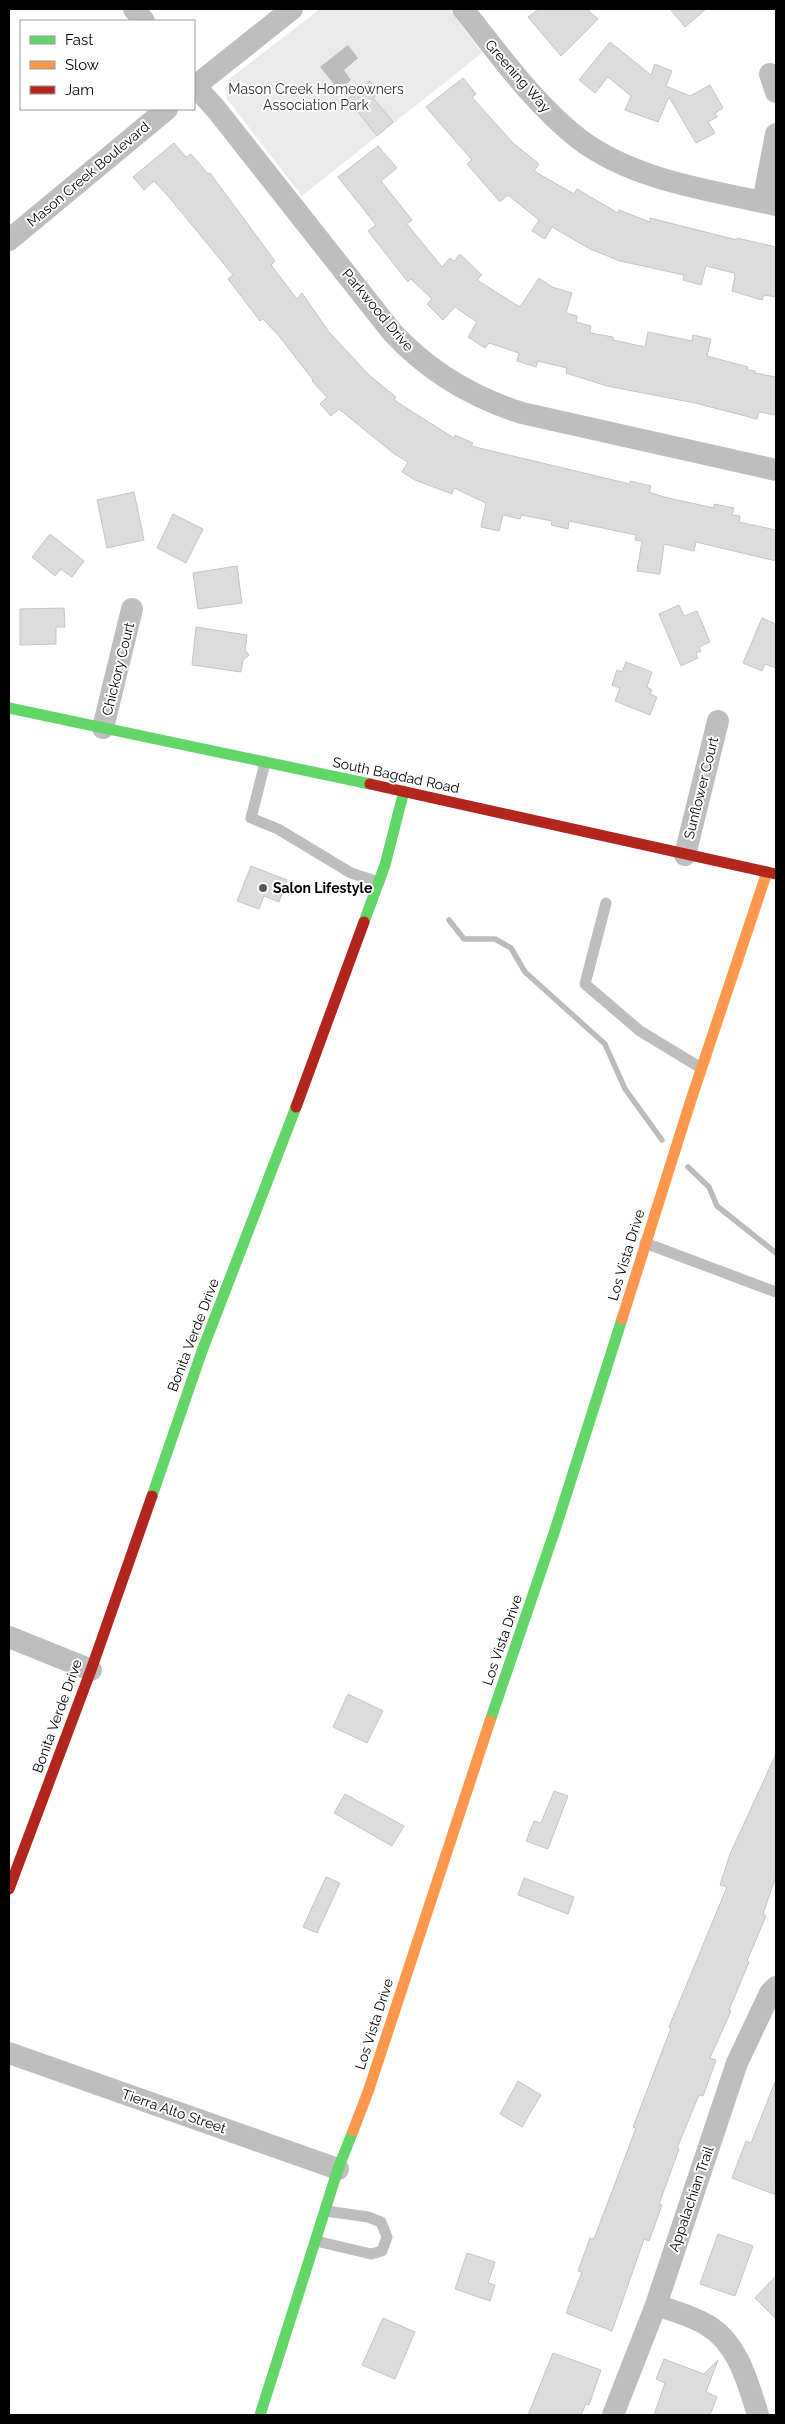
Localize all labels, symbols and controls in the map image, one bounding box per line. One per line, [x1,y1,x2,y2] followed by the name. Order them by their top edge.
[20,20,195,110] legend
[65,31,93,49] text: Fast
[482,36,554,116] street label: Greening Way
[65,56,99,74] text: Slow
[65,81,94,99] text: Jam
[228,81,404,113] park label: Mason Creek Homeowners Association Park
[24,118,152,230] street label: Mason Creek Boulevard
[339,266,417,354] street label: Parkwood Drive
[99,620,137,717] street label: Chickory Court
[681,735,721,841] street label: Sunflower Court
[331,754,461,796] street label: South Bagdad Road
[273,880,373,896] place label: Salon Lifestyle
[257,882,269,894] marker: Salon Lifestyle
[604,1207,648,1303] street label: Los Vista Drive
[164,1276,222,1394] street label: Bonita Verde Drive
[479,1593,525,1687] street label: Los Vista Drive
[29,1657,85,1775] street label: Bonita Verde Drive
[352,1976,396,2072] street label: Los Vista Drive
[120,2086,228,2136] street label: Tierra Alto Street
[665,2144,717,2254] street label: Appalachian Trail

